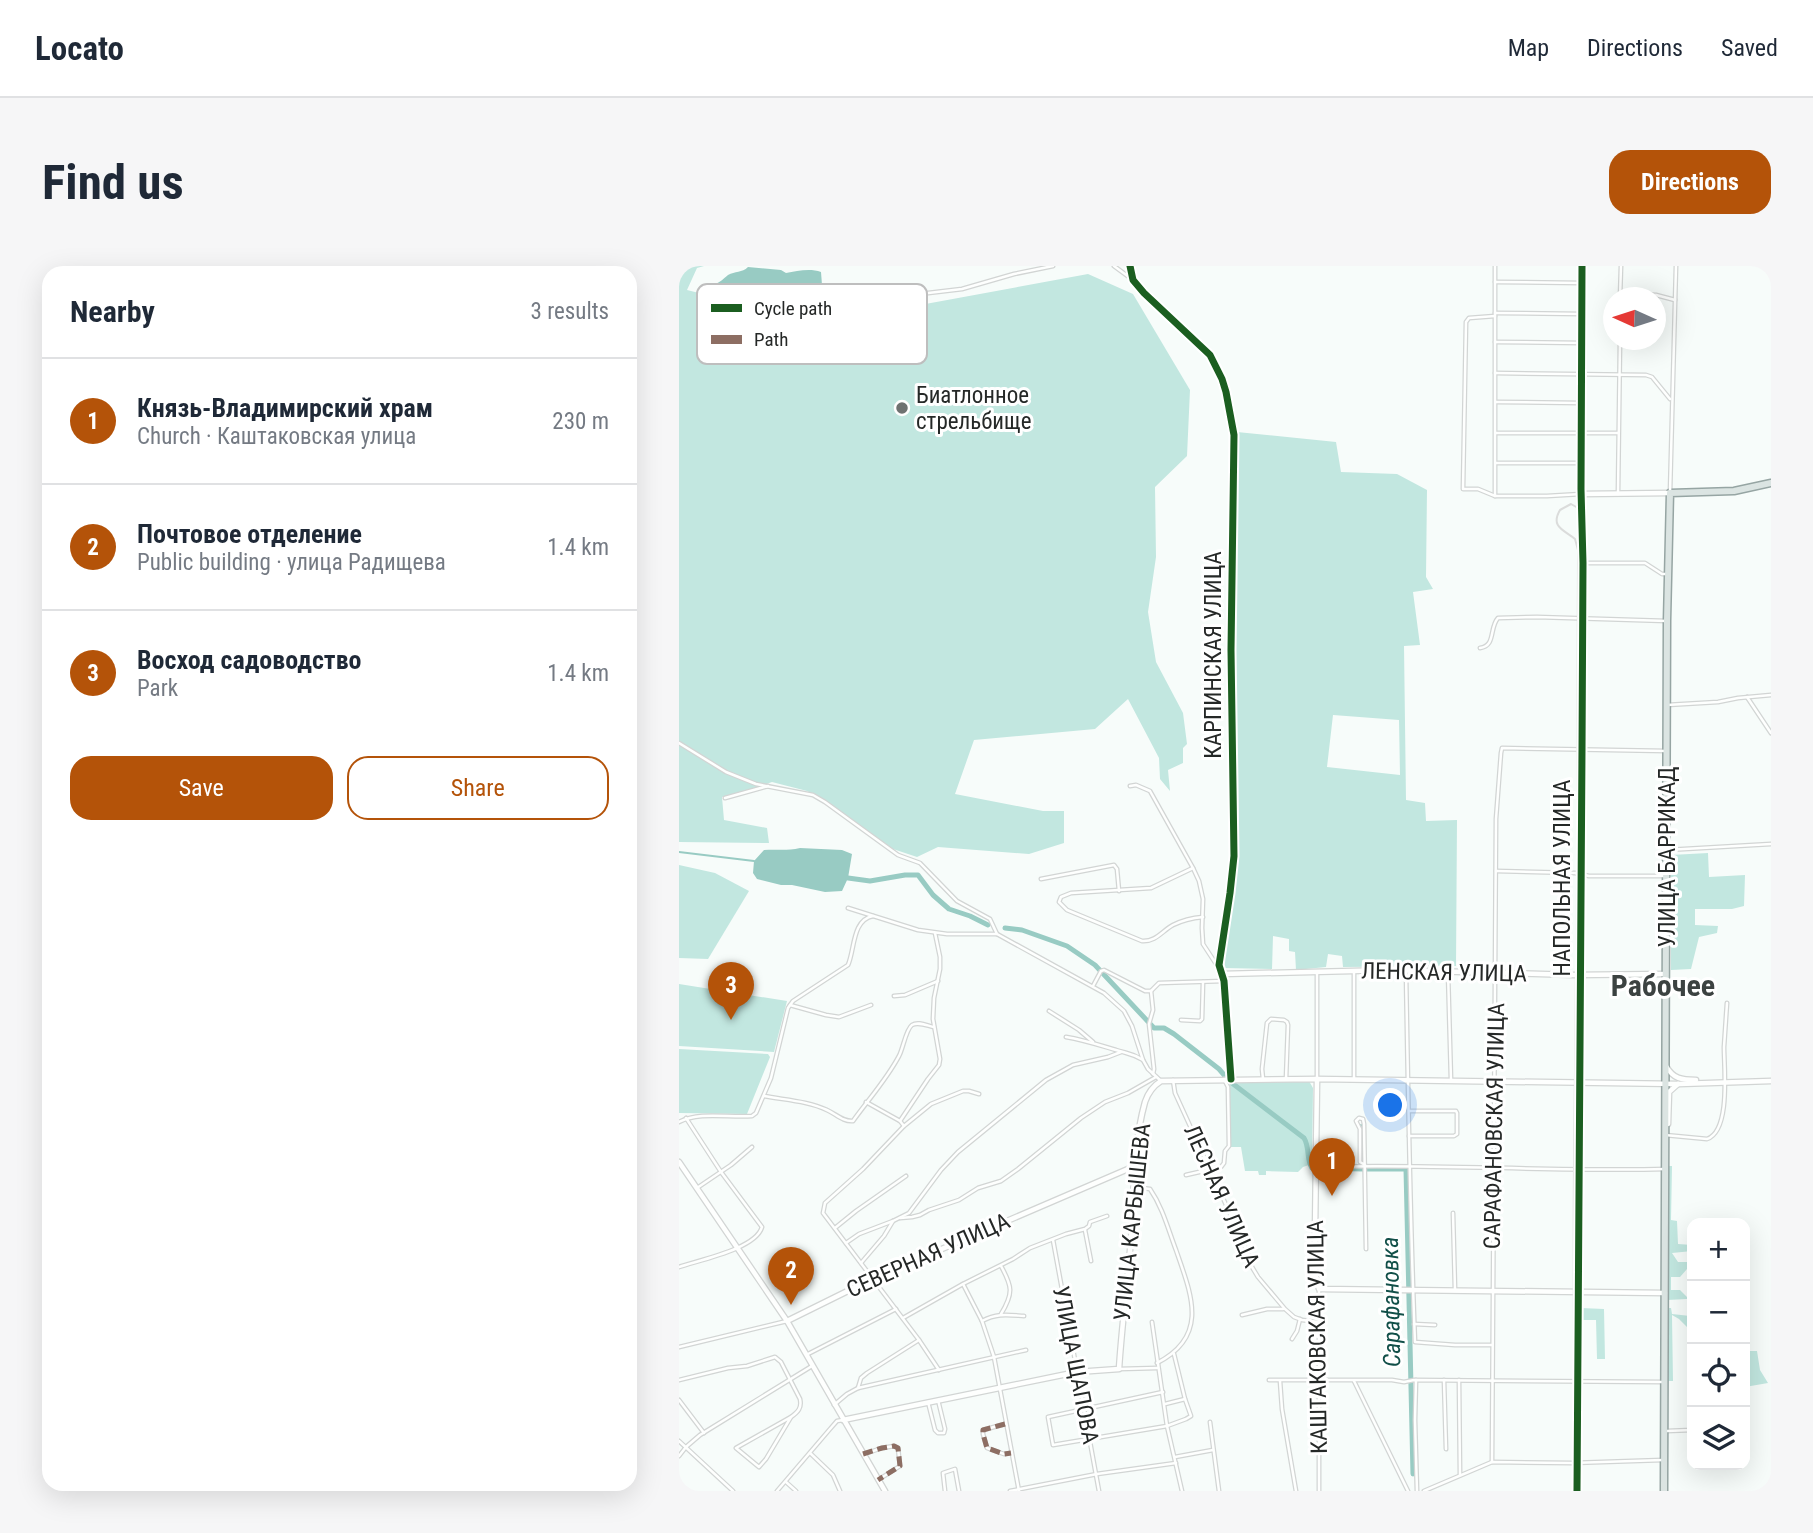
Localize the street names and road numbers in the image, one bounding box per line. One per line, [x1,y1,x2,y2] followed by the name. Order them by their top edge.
[1200,551,1227,759] street label: КАРПИНСКАЯ УЛИЦА
[1654,766,1681,948] street label: УЛИЦА БАРРИКАД
[1549,780,1576,976] street label: НАПОЛЬНАЯ УЛИЦА
[1361,958,1527,987] street label: ЛЕНСКАЯ УЛИЦА
[1479,1003,1510,1249] street label: САРАФАНОВСКАЯ УЛИЦА
[1178,1121,1265,1272] street label: ЛЕСНАЯ УЛИЦА
[1109,1122,1156,1322] street label: УЛИЦА КАРБЫШЕВА
[842,1207,1014,1304] street label: СЕВЕРНАЯ УЛИЦА
[1302,1220,1333,1454] street label: КАШТАКОВСКАЯ УЛИЦА
[1047,1284,1104,1446] street label: УЛИЦА ЩАПОВА

